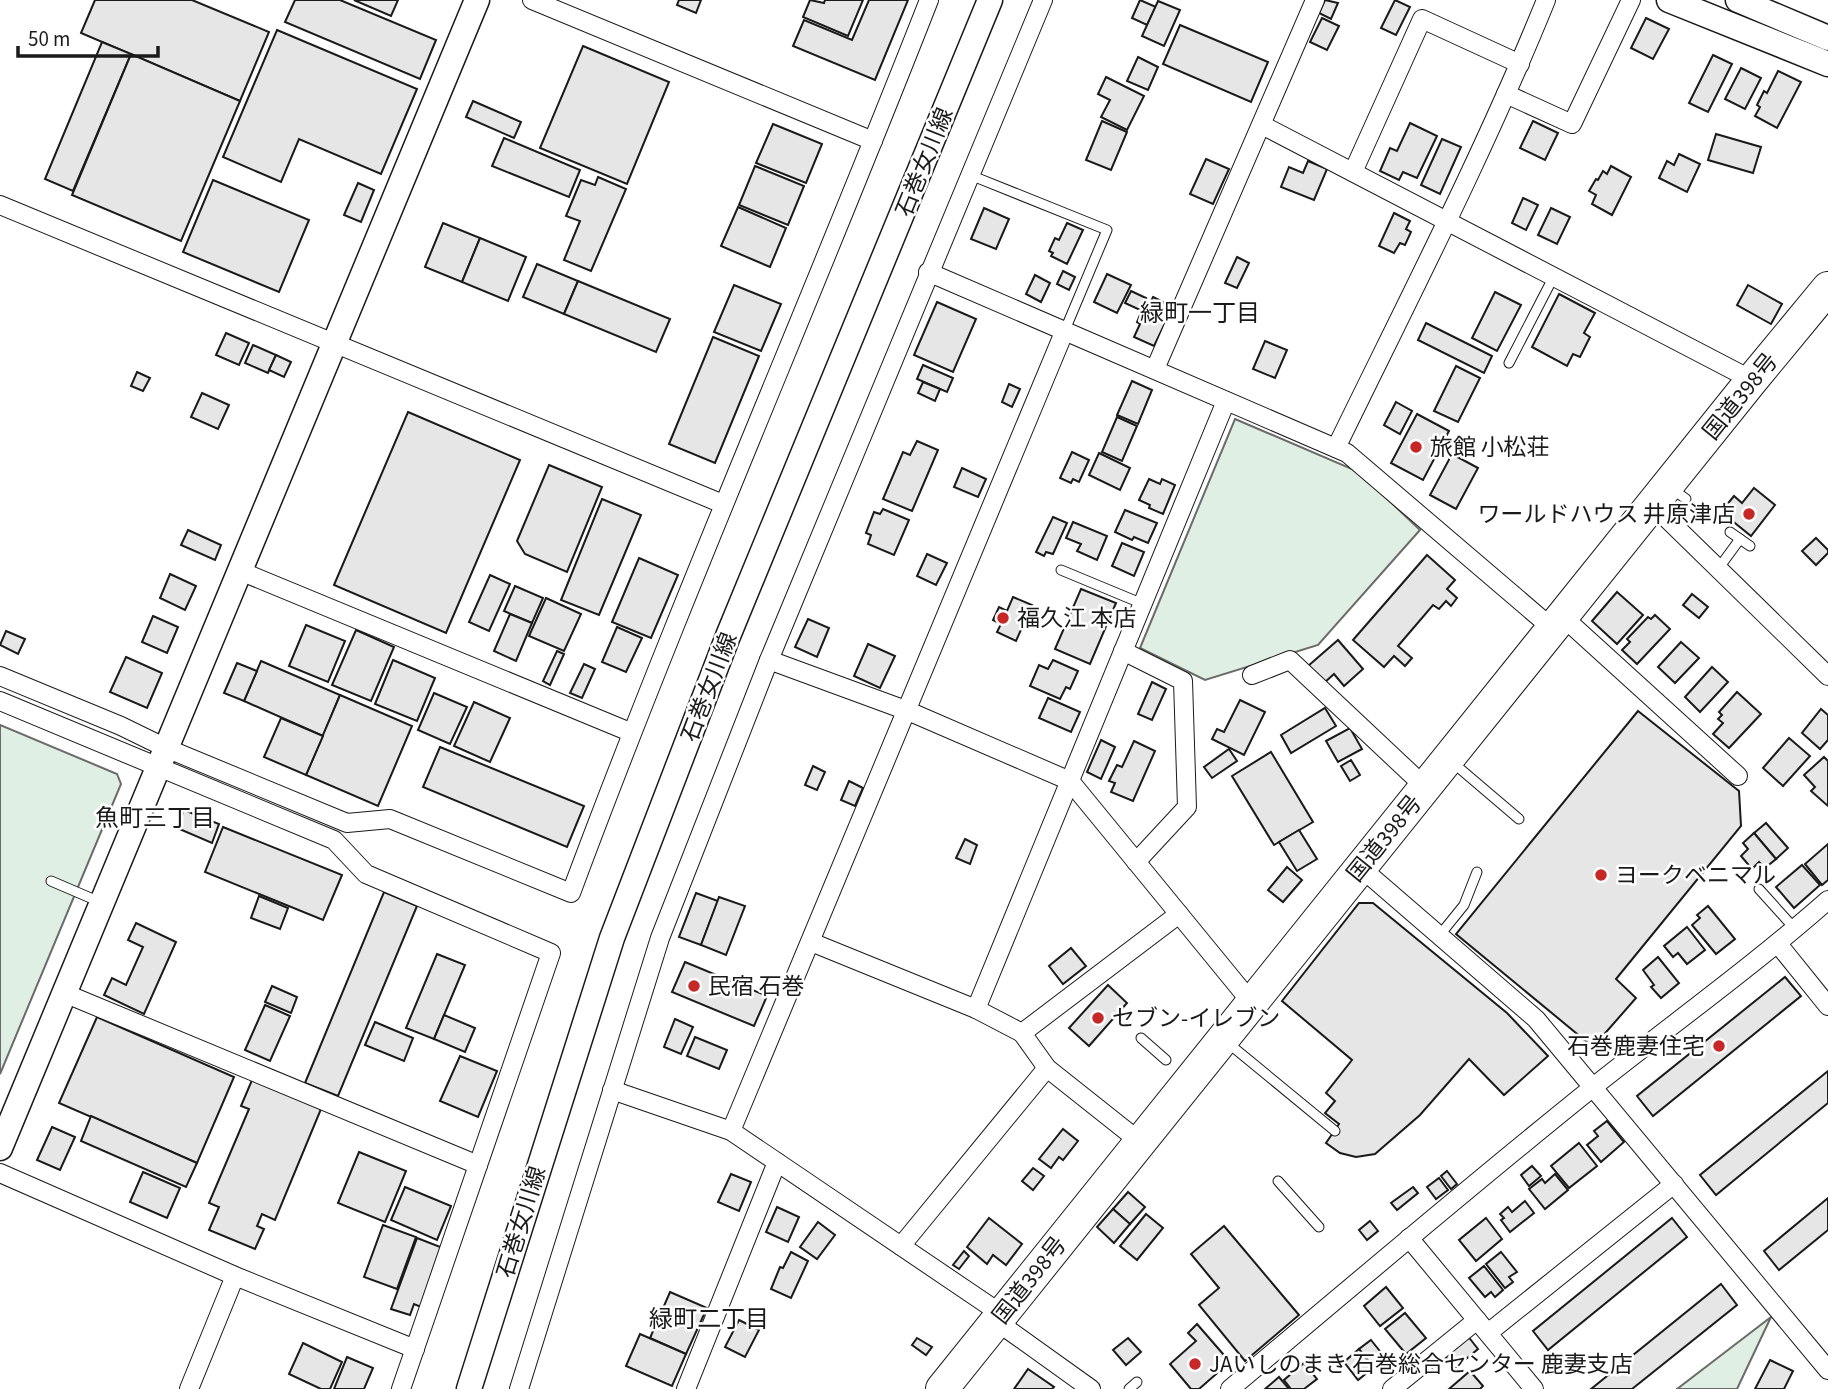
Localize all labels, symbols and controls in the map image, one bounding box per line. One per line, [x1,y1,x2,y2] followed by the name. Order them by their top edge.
[18,14,158,58] scale bar
[28,24,70,54] text: 50 m
[888,103,961,222] street label: 石巻女川線
[1140,296,1260,331] district label: 緑町一丁目
[1695,346,1786,447] street label: 国道398号
[1430,431,1550,464] place label: 旅館 小松荘
[1408,439,1424,455] marker: 旅館 小松荘
[1477,498,1735,531] place label: ワールドハウス 井原津店
[1741,506,1757,522] marker: ワールドハウス 井原津店
[1017,602,1137,635] place label: 福久江 本店
[995,610,1011,626] marker: 福久江 本店
[673,628,745,747] street label: 石巻女川線
[1339,788,1430,889] street label: 国道398号
[95,801,215,836] district label: 魚町三丁目
[1615,859,1776,892] place label: ヨークベニマル
[1593,867,1609,883] marker: ヨークベニマル
[708,970,805,1003] place label: 民宿 石巻
[686,978,702,994] marker: 民宿 石巻
[1112,1002,1280,1035] place label: セブン-イレブン
[1090,1010,1106,1026] marker: セブン-イレブン
[1567,1030,1705,1063] place label: 石巻鹿妻住宅
[1711,1038,1727,1054] marker: 石巻鹿妻住宅
[489,1162,554,1282] street label: 石巻女川線
[985,1229,1074,1331] street label: 国道398号
[649,1302,769,1337] district label: 緑町二丁目
[1209,1348,1633,1381] place label: JAいしのまき 石巻総合センター 鹿妻支店
[1187,1356,1203,1372] marker: JAいしのまき 石巻総合センター 鹿妻支店

